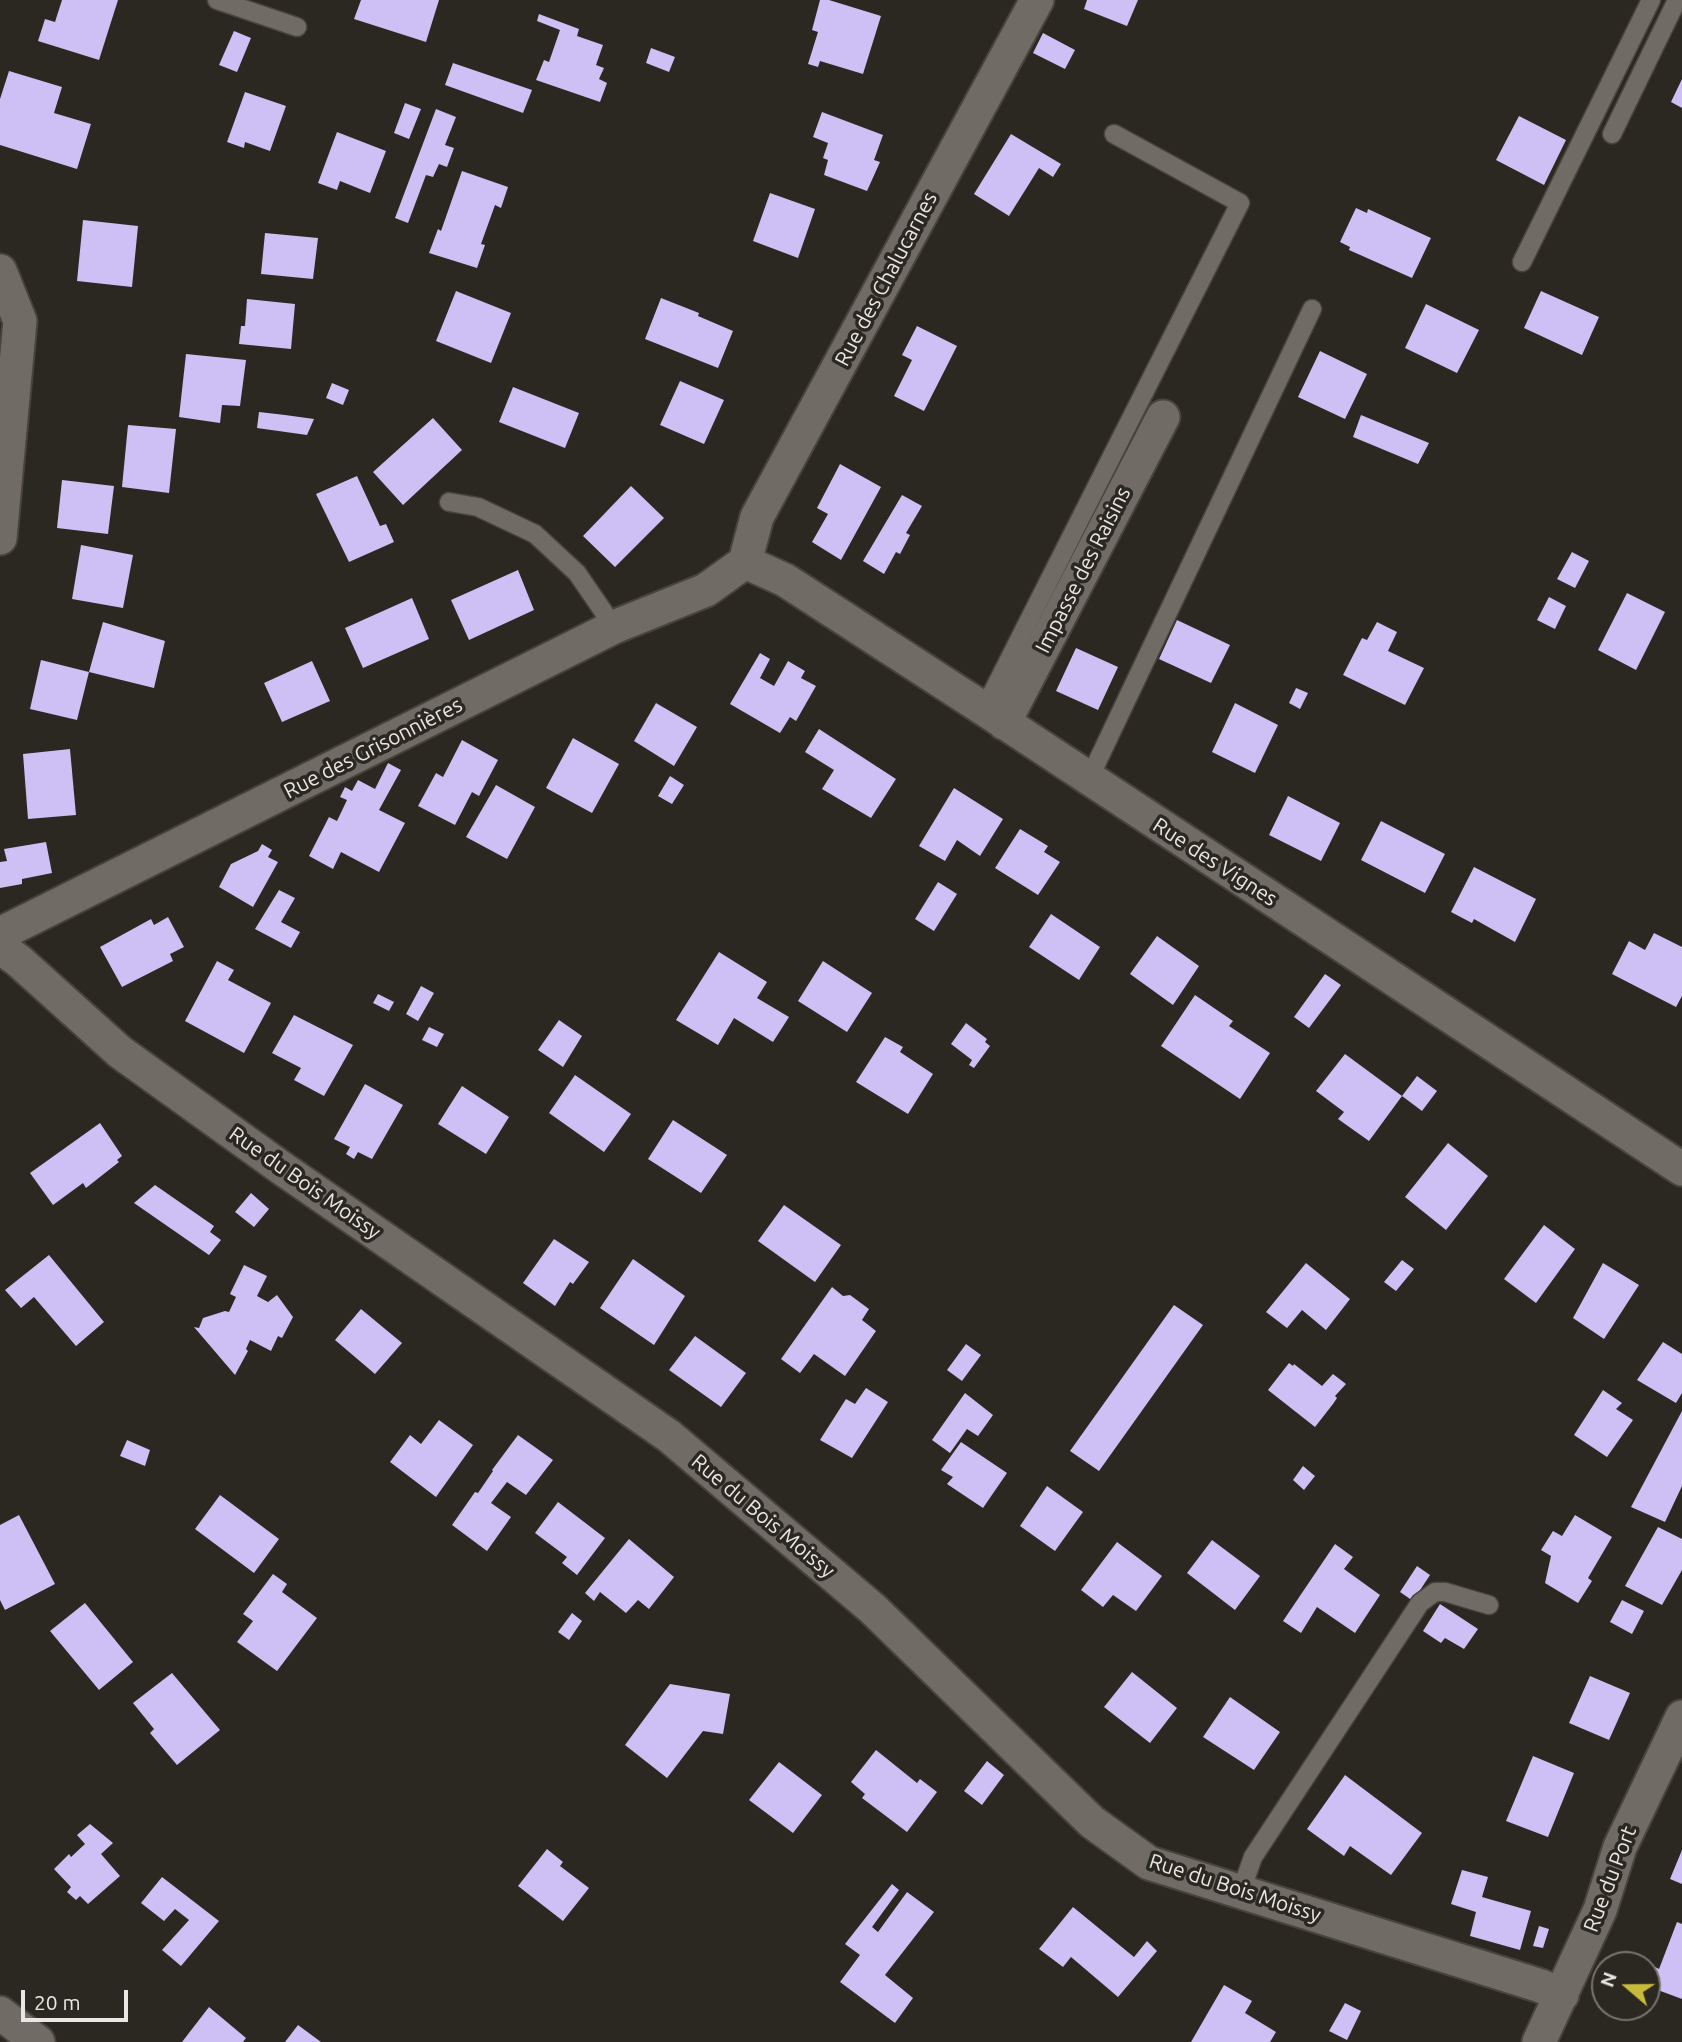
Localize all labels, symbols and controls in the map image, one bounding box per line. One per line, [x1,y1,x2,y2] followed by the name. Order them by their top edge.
[829,188,943,370] street label: Rue des Chalucarnes
[1030,483,1136,657] street label: Impasse des Raisins
[280,692,466,804] street label: Rue des Grisonnières
[1148,812,1282,912] street label: Rue des Vignes
[224,1121,386,1245] street label: Rue du Bois Moissy
[686,1449,840,1583] street label: Rue du Bois Moissy
[1578,1822,1642,1936] street label: Rue du Port
[1146,1848,1324,1928] street label: Rue du Bois Moissy
[1591,1951,1661,2021] north arrow
[1595,1969,1621,1990] text: N
[24,1976,131,2020] scale bar
[34,1990,81,2014] text: 20 m

